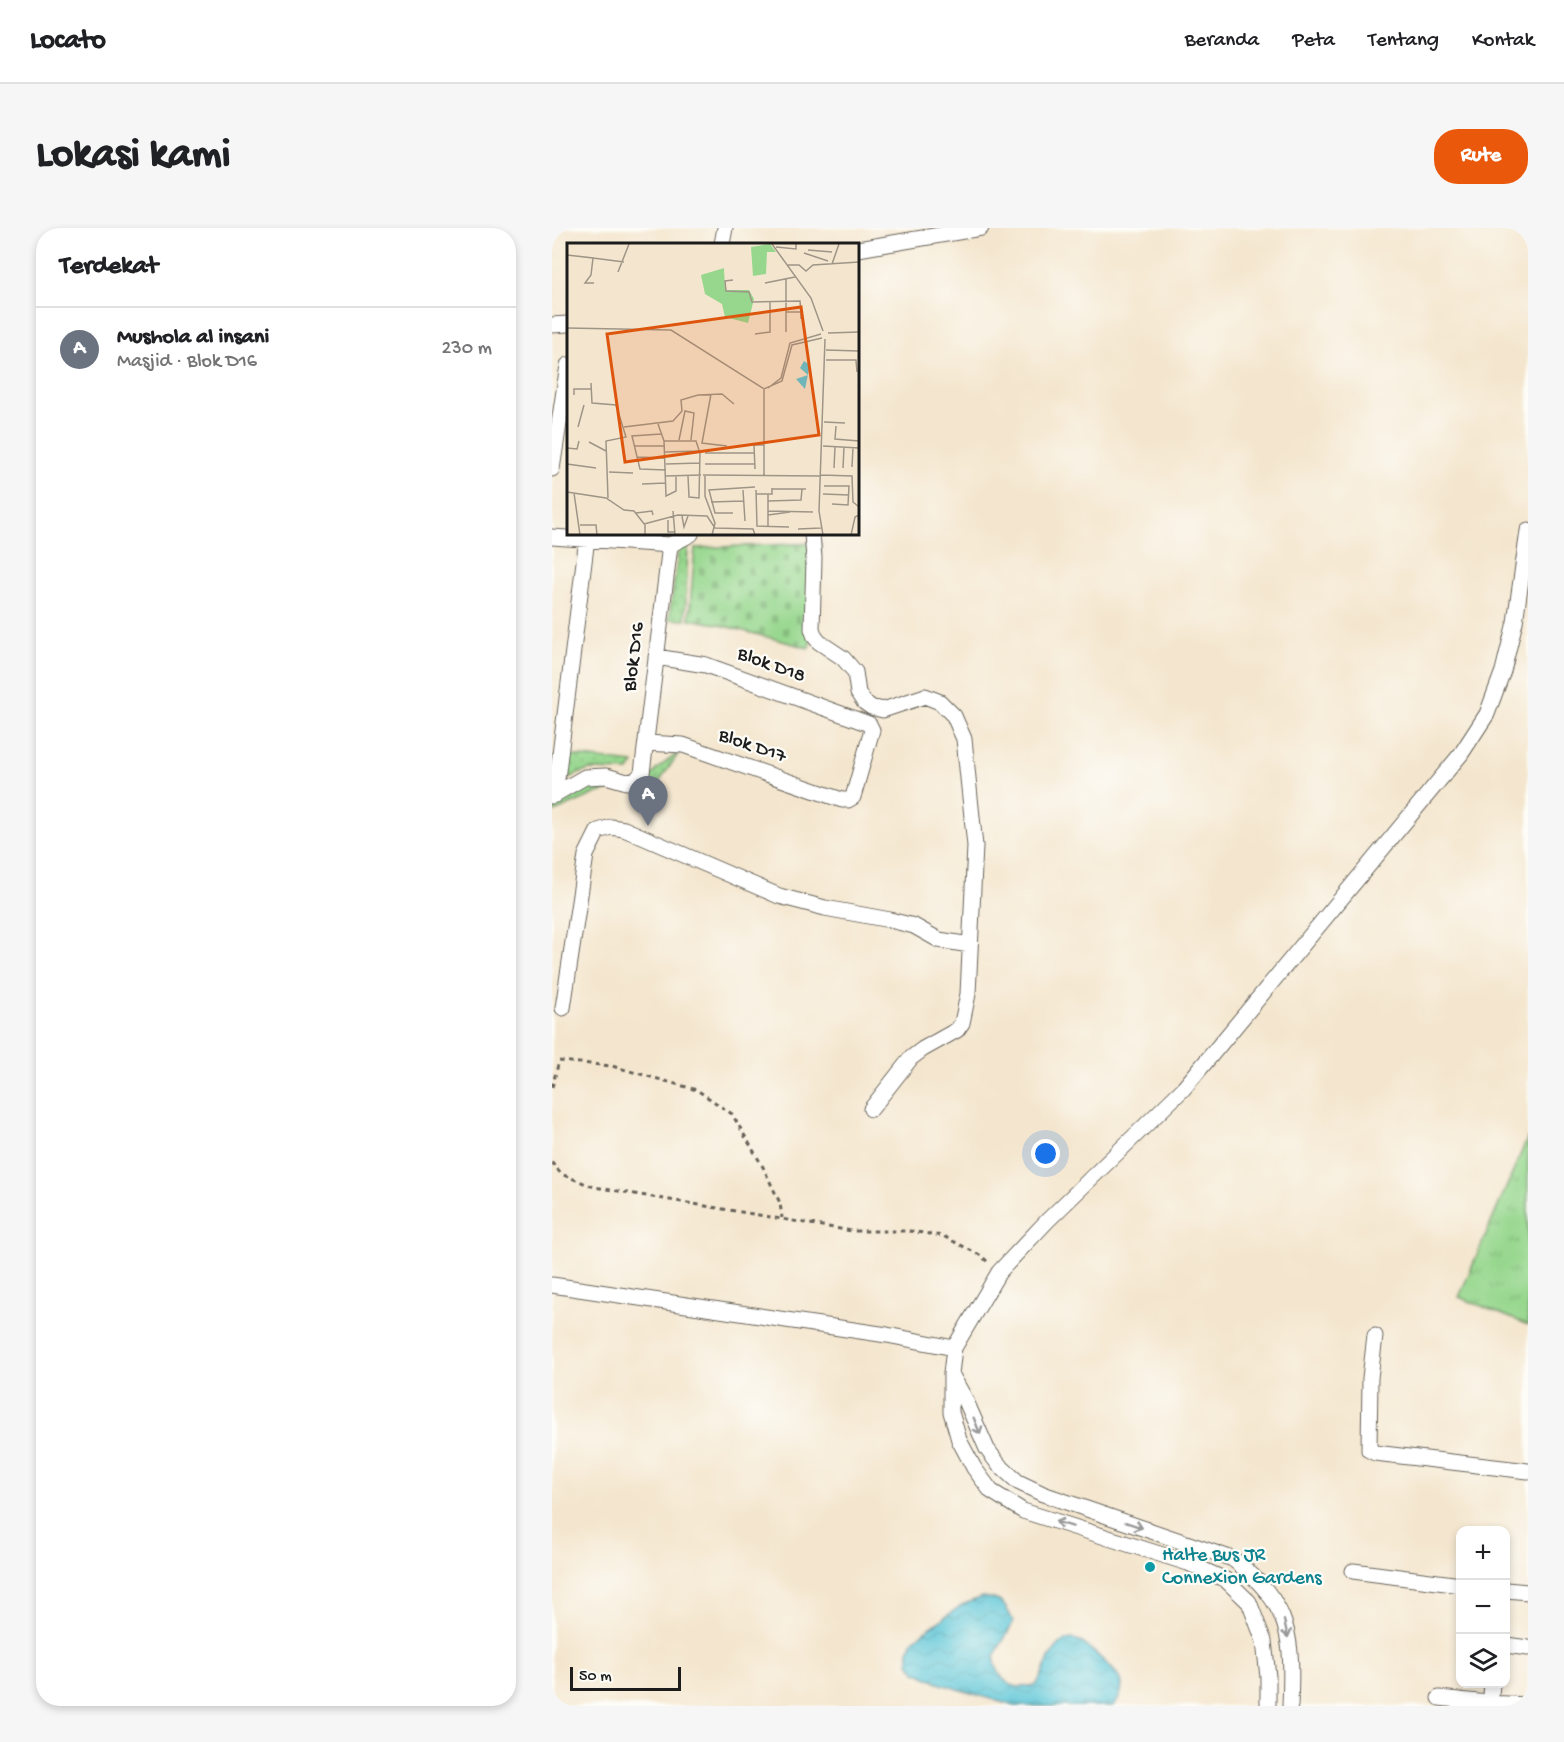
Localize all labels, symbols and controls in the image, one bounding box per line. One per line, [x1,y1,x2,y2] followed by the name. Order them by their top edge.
[30,25,106,58] text: Locato
[1185,29,1259,54] text: Beranda
[1292,29,1335,54] text: Peta
[1368,29,1439,54] text: Tentang
[1472,29,1534,54] text: Kontak
[1434,129,1528,184] button: Rute
[36,132,231,181] text: Lokasi kami
[567,243,860,536] inset map
[60,252,158,283] text: Terdekat
[117,325,269,351] text: Mushola al insani
[74,338,85,361] text: A
[442,338,492,361] text: 230 m
[117,351,257,374] text: Masjid · Blok D16
[619,620,651,694] street label: Blok D16
[733,643,808,689] street label: Blok D18
[714,724,789,769] street label: Blok D17
[628,776,668,826] pin: A
[1031,1139,1060,1168] your location
[972,1416,983,1435] one-way arrow
[1055,1518,1074,1529] one-way arrow
[1124,1520,1143,1531] one-way arrow
[1456,1526,1510,1688] map controls
[1456,1526,1510,1580] button: +
[1162,1545,1322,1591] place label: Halte Bus JR Connexion Gardens
[1143,1560,1157,1574] marker: Halte Bus JR Connexion Gardens
[1456,1580,1510,1634] button: −
[1281,1619,1292,1639] one-way arrow
[1456,1634,1510,1688] button: layers
[570,1664,681,1692] scale bar
[579,1668,612,1687] text: 50 m

